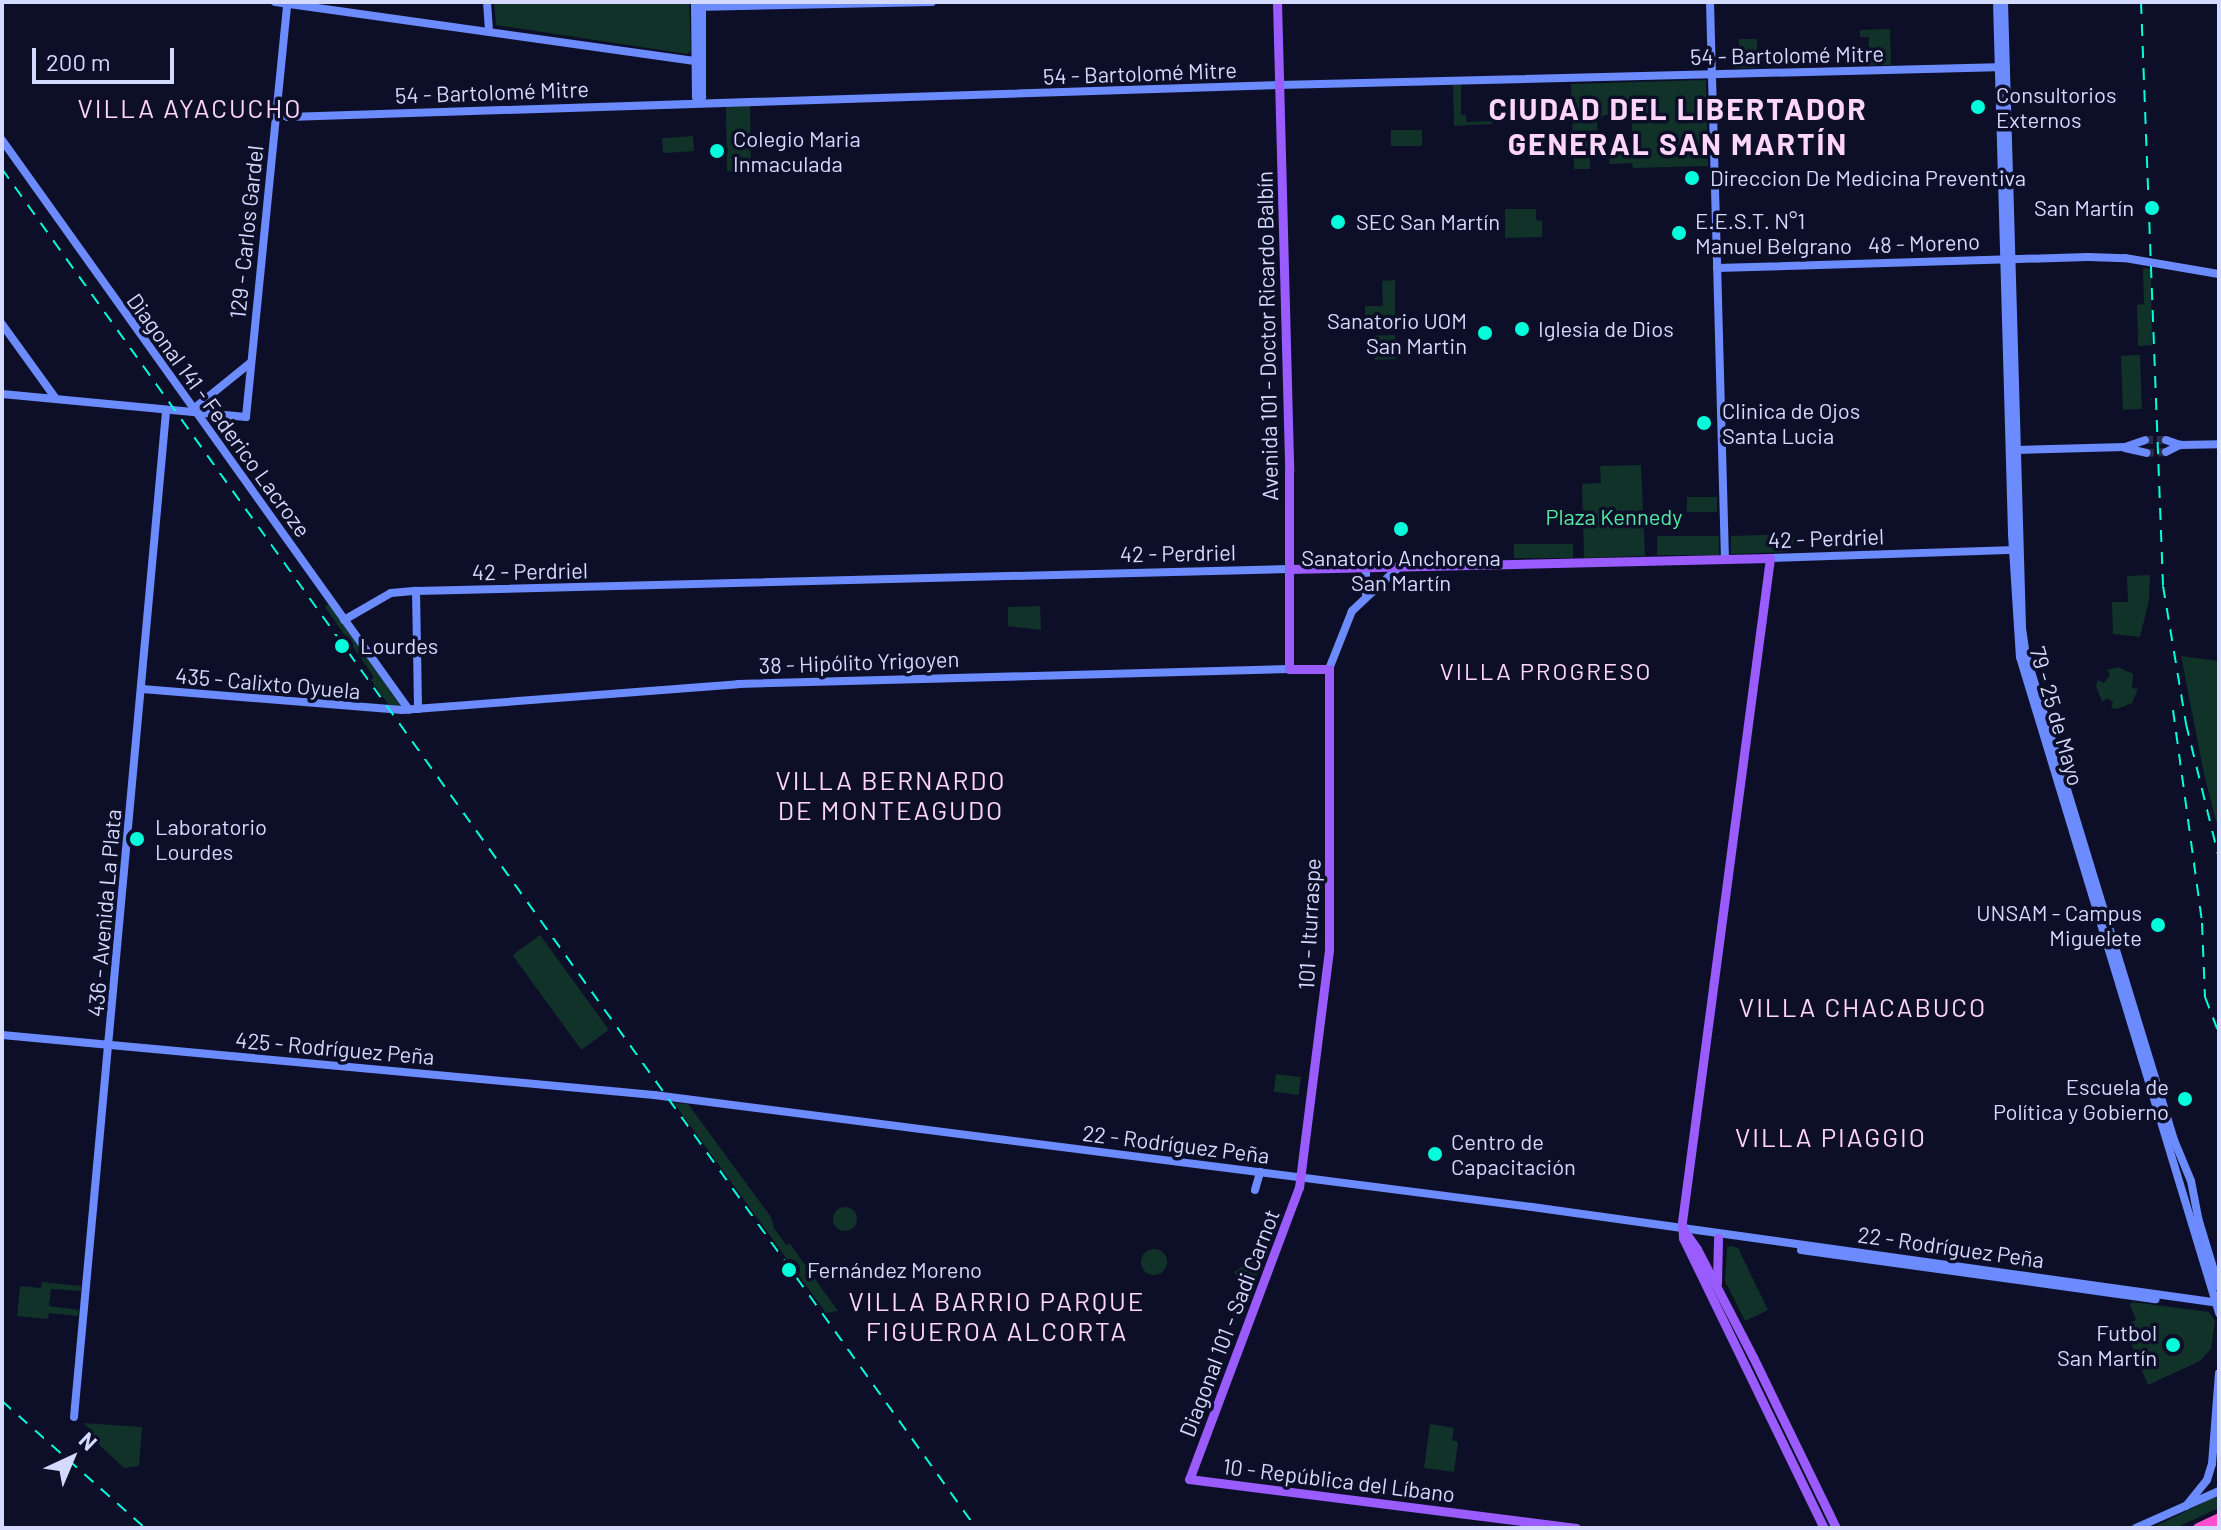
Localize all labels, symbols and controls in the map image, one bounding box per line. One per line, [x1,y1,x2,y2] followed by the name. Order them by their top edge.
[36,32,178,82] scale bar
[1690,40,1884,70] street label: 54 - Bartolomé Mitre
[46,47,111,76] text: 200 m
[1043,56,1237,90] street label: 54 - Bartolomé Mitre
[395,75,589,109] street label: 54 - Bartolomé Mitre
[1996,81,2116,132] place label: Consultorios Externos
[1488,90,1868,160] district label: CIUDAD DEL LIBERTADOR GENERAL SAN MARTÍN
[78,92,302,124] district label: VILLA AYACUCHO
[1967,96,1989,118] marker: Consultorios Externos
[733,125,861,176] place label: Colegio Maria Inmaculada
[708,142,726,160] marker: Colegio Maria Inmaculada
[224,144,268,320] street label: 129 - Carlos Gardel
[1710,165,2026,191] place label: Direccion De Medicina Preventiva
[1681,167,1703,189] marker: Direccion De Medicina Preventiva
[1251,171,1283,501] street label: Avenida 101 - Doctor Ricardo Balbín
[2034,195,2134,221] place label: San Martín
[2141,197,2163,219] marker: San Martín
[1695,207,1852,258] place label: E.E.S.T. N°1 Manuel Belgrano
[1356,209,1500,235] place label: SEC San Martín
[1327,211,1349,233] marker: SEC San Martín
[1670,224,1688,242] marker: E.E.S.T. N°1 Manuel Belgrano
[1868,228,1980,258] street label: 48 - Moreno
[122,288,316,542] street label: Diagonal 141 - Federico Lacroze
[1327,307,1467,358] place label: Sanatorio UOM San Martin
[1538,316,1674,342] place label: Iglesia de Dios
[1513,320,1531,338] marker: Iglesia de Dios
[1474,322,1496,344] marker: Sanatorio UOM San Martin
[1722,397,1860,448] place label: Clinica de Ojos Santa Lucia
[1693,412,1715,434] marker: Clinica de Ojos Santa Lucia
[1545,504,1683,530] park label: Plaza Kennedy
[1390,518,1412,540] marker: Sanatorio Anchorena San Martín
[1768,523,1884,553] street label: 42 - Perdriel
[1120,539,1236,567] street label: 42 - Perdriel
[1301,544,1501,596] place label: Sanatorio Anchorena San Martín
[472,557,588,585] street label: 42 - Perdriel
[360,633,438,659] place label: Lourdes
[331,635,353,657] marker: Lourdes
[2025,643,2089,789] street label: 79 - 25 de Mayo
[758,645,960,679] street label: 38 - Hipólito Yrigoyen
[1440,657,1652,685] district label: VILLA PROGRESO
[174,662,362,704] street label: 435 - Calixto Oyuela
[775,764,1007,826] district label: VILLA BERNARDO DE MONTEAGUDO
[82,808,126,1018] street label: 436 - Avenida La Plata
[155,813,267,864] place label: Laboratorio Lourdes
[126,828,148,850] marker: Laboratorio Lourdes
[1292,858,1326,990] street label: 101 - Iturraspe
[1976,899,2142,950] place label: UNSAM - Campus Miguelete
[2149,916,2167,934] marker: UNSAM - Campus Miguelete
[1739,991,1987,1023] district label: VILLA CHACABUCO
[234,1026,436,1070] street label: 425 - Rodríguez Peña
[1993,1073,2169,1124] place label: Escuela de Política y Gobierno
[2176,1090,2194,1108] marker: Escuela de Política y Gobierno
[1081,1119,1271,1169] street label: 22 - Rodríguez Peña
[1735,1121,1927,1153] district label: VILLA PIAGGIO
[1451,1128,1576,1180] place label: Centro de Capacitación
[1426,1145,1444,1163] marker: Centro de Capacitación
[1173,1206,1285,1440] street label: Diagonal 101 - Sadi Carnot
[1856,1221,2046,1273] street label: 22 - Rodríguez Peña
[807,1257,982,1283] place label: Fernández Moreno
[778,1259,800,1281] marker: Fernández Moreno
[848,1285,1146,1346] district label: VILLA BARRIO PARQUE FIGUEROA ALCORTA
[2057,1319,2157,1370] place label: Futbol San Martín
[2164,1336,2182,1354] marker: Futbol San Martín
[32,1418,112,1498] north arrow
[74,1426,103,1455] text: N
[1221,1453,1457,1507] street label: 10 - República del Líbano

